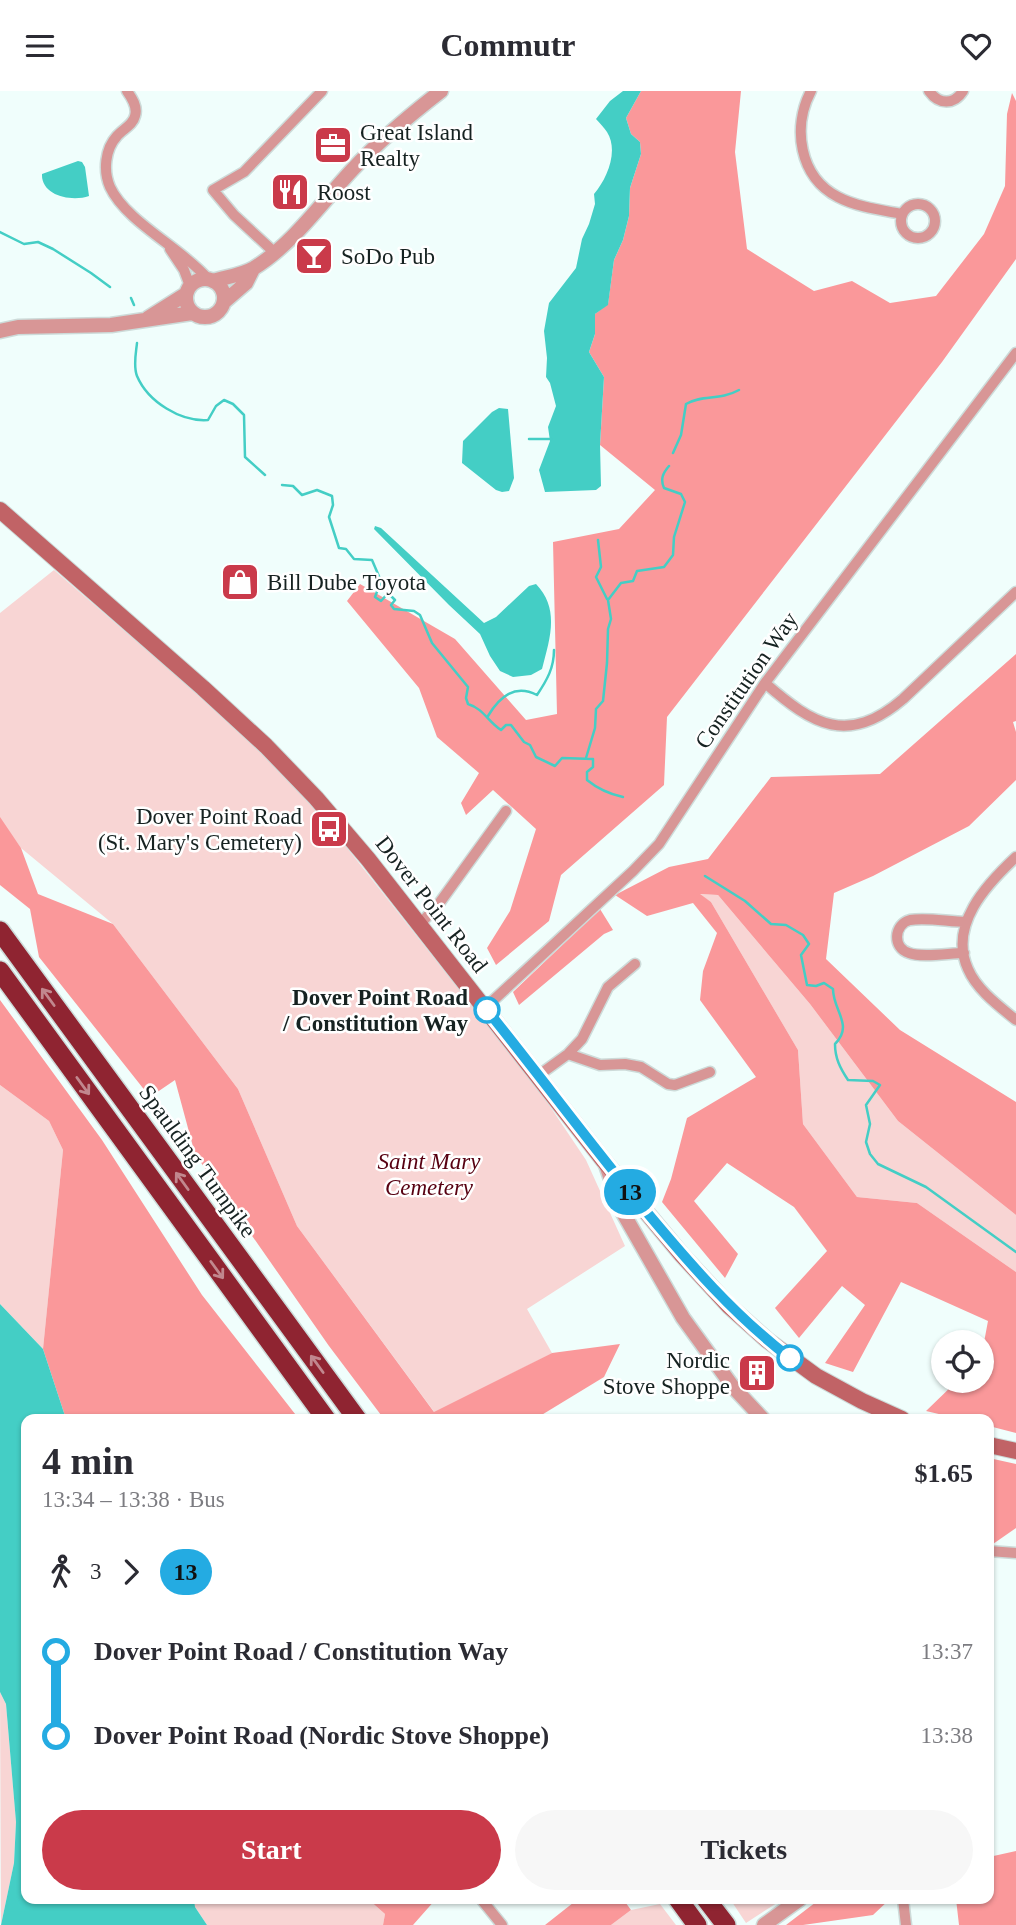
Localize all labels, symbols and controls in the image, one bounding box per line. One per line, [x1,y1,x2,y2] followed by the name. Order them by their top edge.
[21,27,59,65] icon: menu
[440,27,576,63] text: Commutr
[957,27,995,65] icon: heart
[360,120,474,171] place label: Great Island Realty
[312,124,354,166] office icon: Great Island Realty
[269,171,311,213] restaurant icon: Roost
[317,180,371,205] place label: Roost
[293,235,335,277] bar icon: SoDo Pub
[341,244,435,269] place label: SoDo Pub
[219,561,261,603] shop icon: Bill Dube Toyota
[267,570,426,595] place label: Bill Dube Toyota
[690,607,803,753] street label: Constitution Way
[98,804,302,855] place label: Dover Point Road (St. Mary's Cemetery)
[308,808,350,850] bus stop icon: Dover Point Road (St. Mary's Cemetery)
[371,831,493,978] street label: Dover Point Road
[282,985,468,1036] place label: Dover Point Road / Constitution Way
[40,988,55,1007] one-way arrow
[474,997,500,1023] marker: Dover Point Road / Constitution Way
[76,1076,90,1095] one-way arrow
[134,1080,261,1242] street label: Spaulding Turnpike
[378,1149,481,1200] park label: Saint Mary Cemetery
[598,1169,662,1215] line badge: 13
[175,1172,189,1191] one-way arrow
[618,1179,642,1205] text: 13
[210,1260,224,1279] one-way arrow
[931,1330,994,1393] map controls
[931,1330,994,1393] button: locate
[777,1345,803,1371] unlabelled marker
[603,1348,730,1399] place label: Nordic Stove Shoppe
[736,1352,778,1394] building icon: Nordic Stove Shoppe
[309,1355,324,1374] one-way arrow
[42,1440,134,1482] text: 4 min
[915,1459,973,1488] text: $1.65
[42,1487,225,1512] text: 13:34 – 13:38 · Bus
[42,1553,80,1591] icon: walk
[112,1553,150,1591] icon: forward
[90,1559,102,1584] text: 3
[174,1559,198,1585] text: 13
[94,1637,508,1666] text: Dover Point Road / Constitution Way
[921,1639,973,1664] text: 13:37
[94,1721,549,1750] text: Dover Point Road (Nordic Stove Shoppe)
[921,1723,973,1748] text: 13:38
[42,1810,501,1890] button: Start
[515,1810,973,1890] button: Tickets

